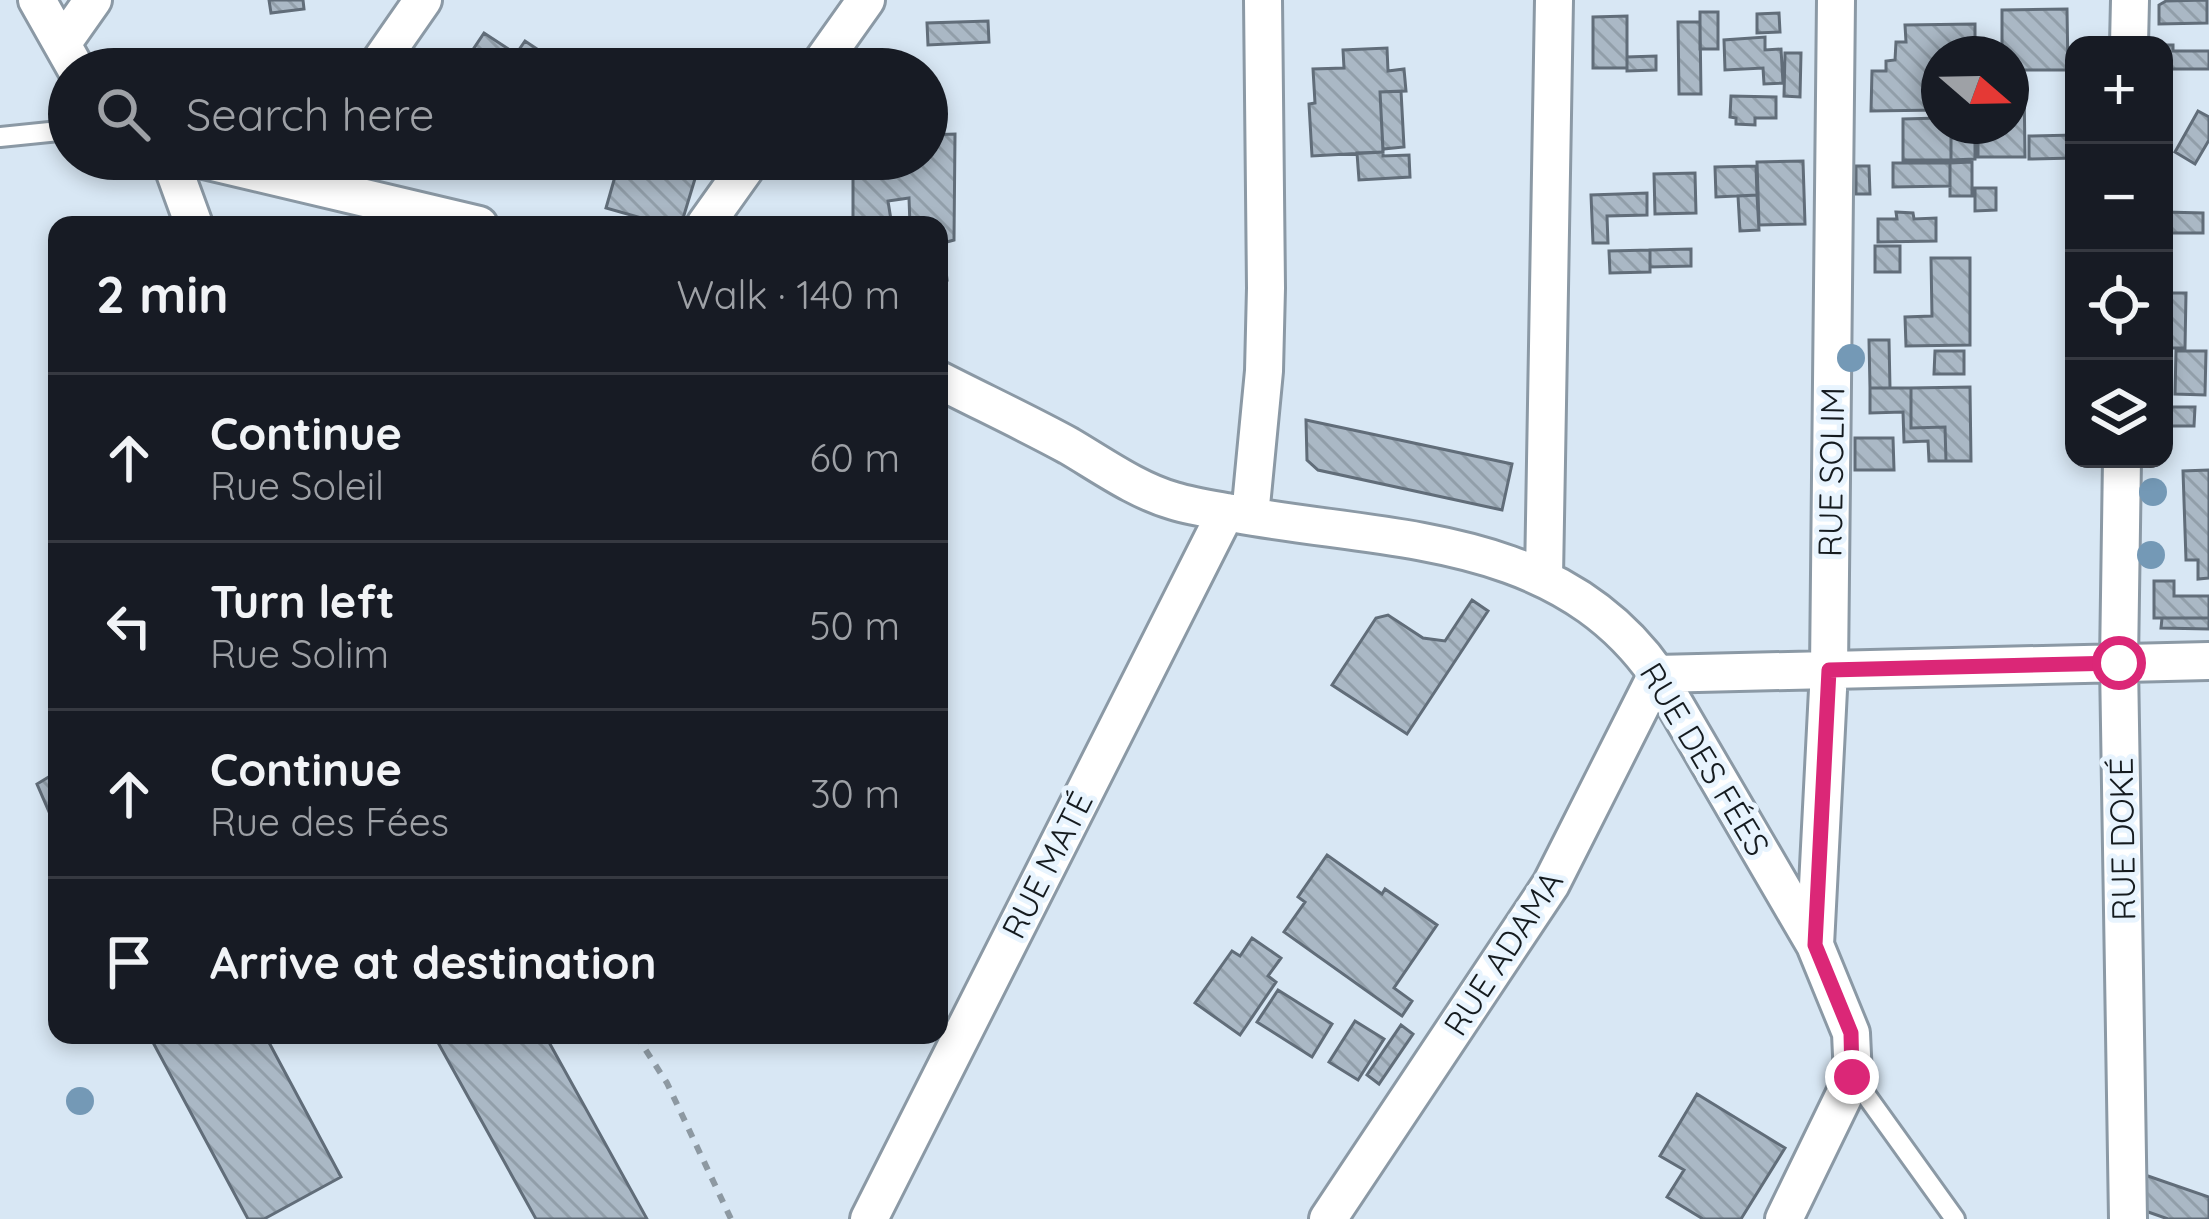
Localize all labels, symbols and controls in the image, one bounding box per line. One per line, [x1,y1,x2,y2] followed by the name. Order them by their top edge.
[1921,36,2029,144] north arrow
[2065,36,2173,468] map controls
[2065,36,2173,144] button: +
[48,48,948,180] search box
[90,81,156,147] icon: search
[186,86,434,142] text: Search here
[2065,144,2173,252] button: −
[2065,252,2173,360] button: locate
[96,262,229,326] text: 2 min
[676,270,900,319] text: Walk · 140 m
[2065,360,2173,468] button: layers
[1809,387,1852,557] street label: RUE SOLIM
[210,405,402,461] text: Continue
[96,425,162,491] icon: ahead
[810,433,900,482] text: 60 m
[210,461,384,510] text: Rue Soleil
[210,573,395,629] text: Turn left
[96,593,162,659] icon: left
[809,601,900,650] text: 50 m
[210,629,389,678] text: Rue Solim
[2092,636,2146,690] route start
[1632,655,1779,863] street label: RUE DES FÉES
[210,741,402,797] text: Continue
[2100,757,2143,921] street label: RUE DOKÉ
[96,761,162,827] icon: ahead
[810,769,900,818] text: 30 m
[992,785,1101,945] street label: RUE MATÉ
[210,797,449,846] text: Rue des Fées
[1434,863,1571,1043] street label: RUE ADAMA
[96,929,162,995] icon: arrive
[210,934,656,990] text: Arrive at destination
[1825,1050,1879,1104] route end

